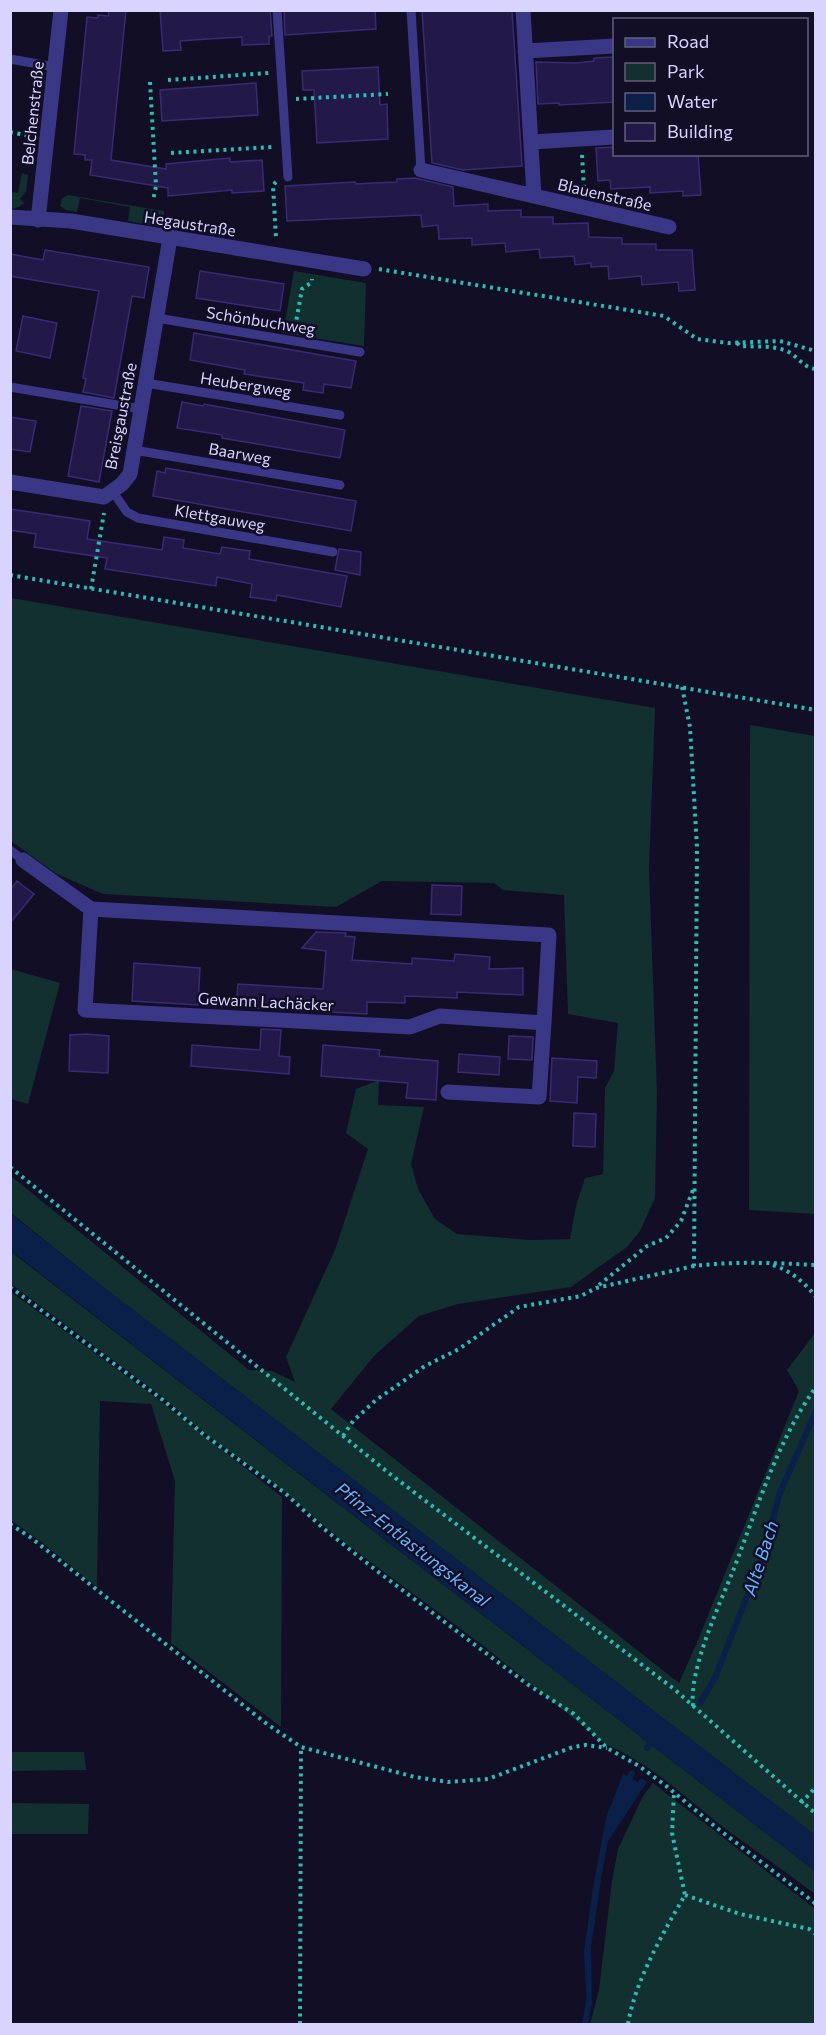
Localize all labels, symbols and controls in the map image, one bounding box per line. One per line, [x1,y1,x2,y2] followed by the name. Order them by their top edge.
[613,18,808,156] legend
[667,30,709,52] text: Road
[17,60,47,166] street label: Belchenstraße
[667,60,705,82] text: Park
[667,90,718,112] text: Water
[667,120,733,142] text: Building
[556,174,654,214] street label: Blauenstraße
[143,206,237,240] street label: Hegaustraße
[205,302,317,338] street label: Schönbuchweg
[100,361,140,471] street label: Breisgaustraße
[199,367,293,401] street label: Heubergweg
[207,438,273,468] street label: Baarweg
[173,500,267,534] street label: Klettgauweg
[197,988,335,1014] street label: Gewann Lachäcker
[332,1477,495,1611] water label: Pfinz-Entlastungskanal
[737,1518,782,1599] water label: Alte Bach

